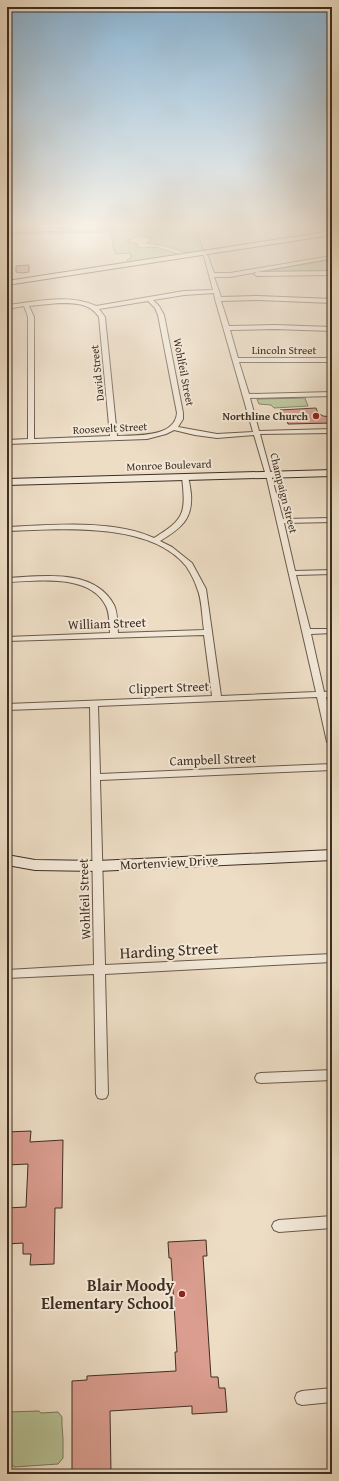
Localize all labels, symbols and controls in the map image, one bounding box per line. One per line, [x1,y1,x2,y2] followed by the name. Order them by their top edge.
[170,337,198,407] street label: Wohlfeil Street
[252,342,316,358] street label: Lincoln Street
[86,344,108,402] street label: David Street
[223,408,308,424] place label: Northline Church
[311,411,321,421] marker: Northline Church
[72,418,148,438] street label: Roosevelt Street
[266,451,302,535] street label: Champaign Street
[126,456,212,474] street label: Monroe Boulevard
[68,613,147,634] street label: William Street
[129,677,210,698] street label: Clippert Street
[169,748,257,771] street label: Campbell Street
[120,850,219,875] street label: Mortenview Drive
[74,858,95,940] street label: Wohlfeil Street
[119,935,219,965] street label: Harding Street
[41,1273,175,1315] place label: Blair Moody Elementary School
[177,1289,187,1299] marker: Blair Moody Elementary School

